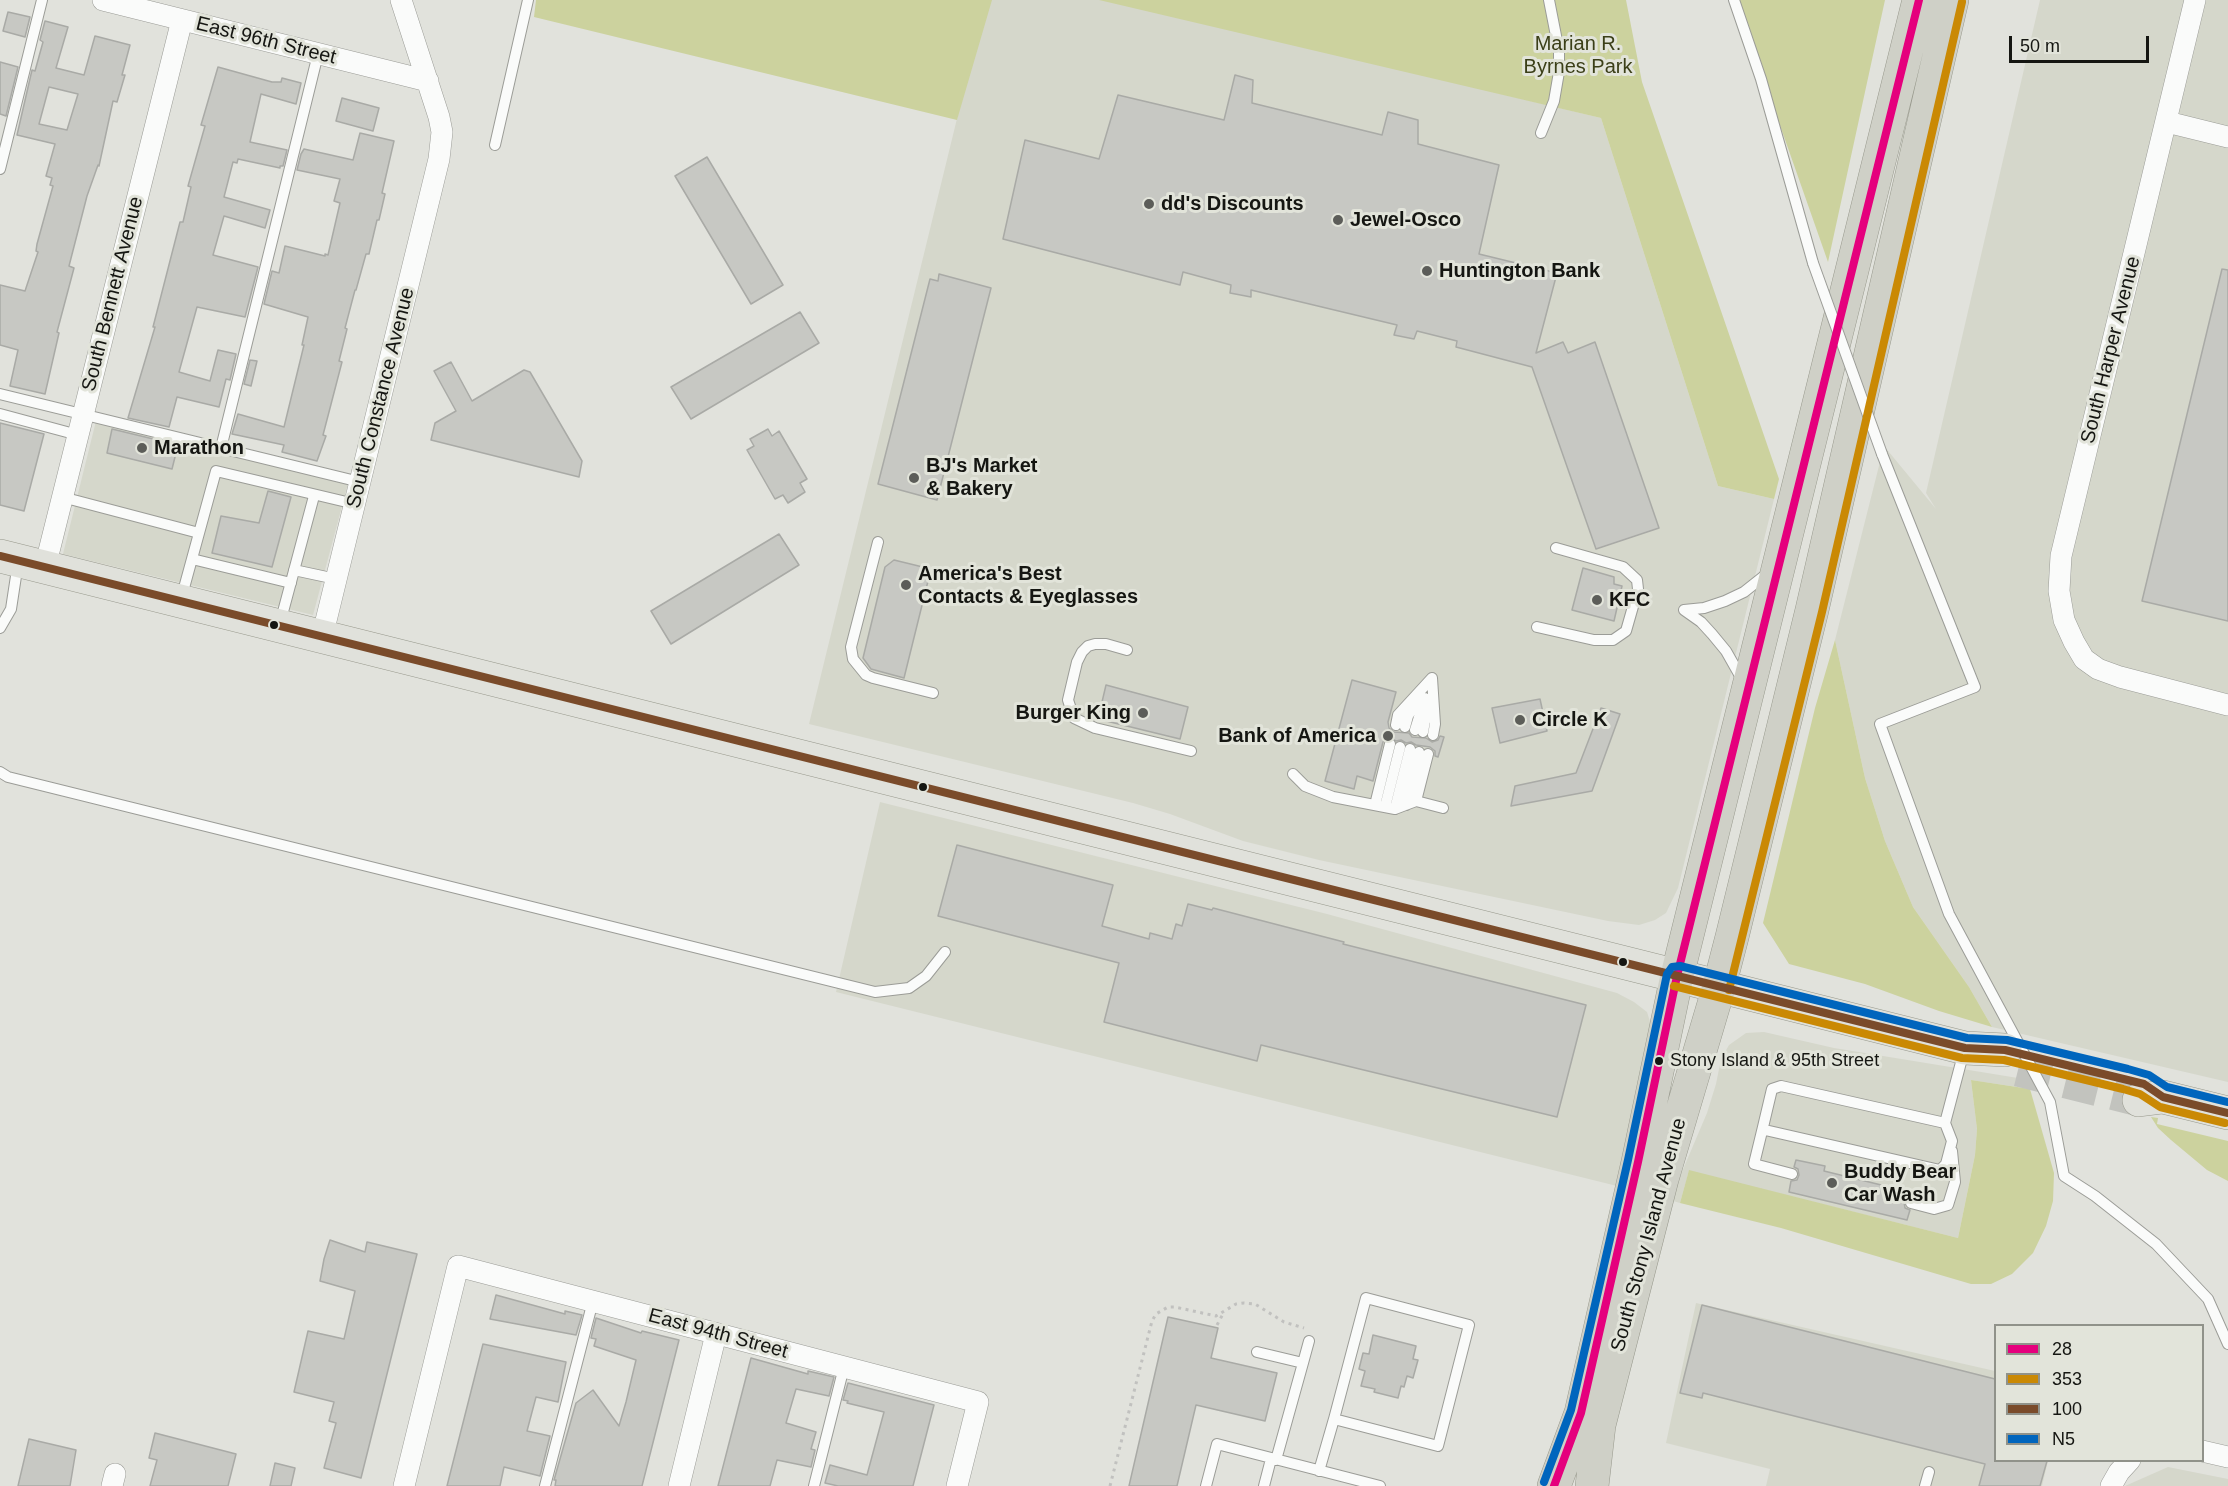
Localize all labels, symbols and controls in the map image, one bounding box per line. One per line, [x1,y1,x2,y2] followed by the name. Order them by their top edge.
[194,12,338,70] street label: East 96th Street
[2012,24,2152,62] scale bar
[1524,32,1632,79] park label: Marian R. Byrnes Park
[2020,36,2060,56] text: 50 m
[1161,192,1304,216] place label: dd's Discounts
[77,194,149,394] street label: South Bennett Avenue
[1142,197,1156,211] marker: dd's Discounts
[1350,208,1461,232] place label: Jewel-Osco
[1331,213,1345,227] marker: Jewel-Osco
[2076,254,2146,446] street label: South Harper Avenue
[1439,259,1600,283] place label: Huntington Bank
[1420,264,1434,278] marker: Huntington Bank
[342,285,420,511] street label: South Constance Avenue
[154,436,244,460] place label: Marathon
[135,441,149,455] marker: Marathon
[926,454,1037,501] place label: BJ's Market & Bakery
[907,471,921,485] marker: BJ's Market & Bakery
[918,562,1138,609] place label: America's Best Contacts & Eyeglasses
[899,578,913,592] marker: America's Best Contacts & Eyeglasses
[1609,588,1650,612] place label: KFC
[1590,593,1604,607] marker: KFC
[268,619,280,631] unlabelled marker
[1015,701,1131,725] place label: Burger King
[1136,706,1150,720] marker: Burger King
[1532,708,1608,732] place label: Circle K
[1513,713,1527,727] marker: Circle K
[1218,724,1376,748] place label: Bank of America
[1381,729,1395,743] marker: Bank of America
[917,781,929,793] unlabelled marker
[1617,956,1629,968] unlabelled marker
[1670,1050,1879,1072] place label: Stony Island & 95th Street
[1653,1055,1665,1067] marker: Stony Island & 95th Street
[1606,1116,1692,1354] street label: South Stony Island Avenue
[1844,1160,1956,1207] place label: Buddy Bear Car Wash
[1825,1176,1839,1190] marker: Buddy Bear Car Wash
[646,1304,790,1364] street label: East 94th Street
[1994,1324,2204,1462] legend
[2052,1339,2072,1359] text: 28
[2052,1369,2082,1389] text: 353
[2052,1399,2082,1419] text: 100
[2052,1429,2075,1449] text: N5

